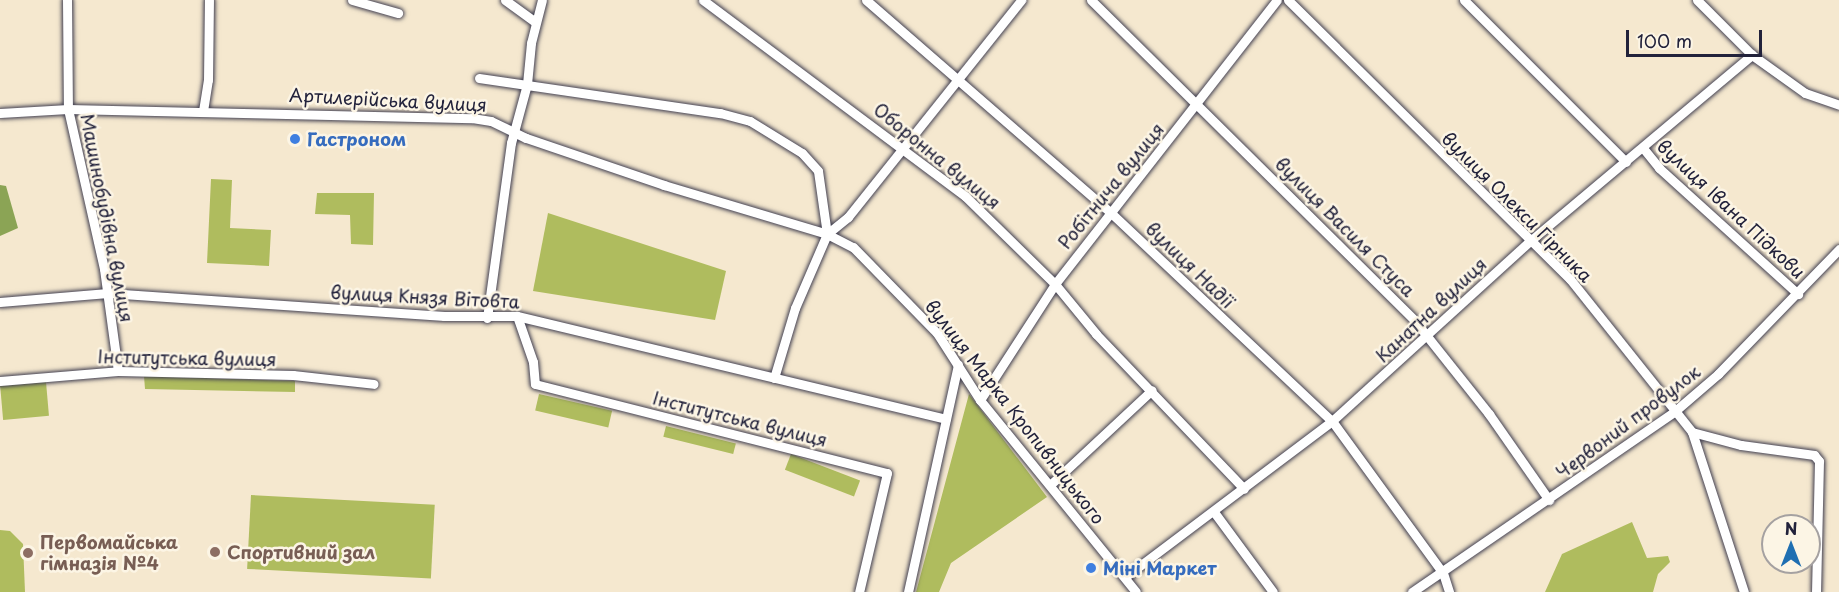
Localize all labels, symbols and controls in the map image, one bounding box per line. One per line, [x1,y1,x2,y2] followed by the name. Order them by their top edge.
[1629,18,1766,56] scale bar
[1637,27,1692,54] text: 100 m
[288,84,488,116] street label: Артилерійська вулиця
[869,98,1005,214] street label: Оборонна вулиця
[76,111,138,325] street label: Машинобудівна вулиця
[1053,118,1169,254] street label: Робітнича вулиця
[1436,126,1598,288] street label: вулиця Олекси Гірника
[307,128,406,150] place label: Гастроном
[288,132,302,146] marker: Гастроном
[1653,135,1809,283] street label: вулиця Івана Підкови
[1270,152,1420,302] street label: вулиця Василя Стуса
[1141,218,1239,312] street label: вулиця Надії
[1371,253,1491,367] street label: Канатна вулиця
[329,281,521,313] street label: вулиця Князя Вітовта
[920,295,1110,529] street label: вулиця Марка Кропивницького
[97,346,277,370] street label: Інститутська вулиця
[1552,361,1704,483] street label: Червоний провулок
[650,387,830,451] street label: Інститутська вулиця
[1761,514,1821,574] north arrow
[1785,516,1797,540] text: N
[40,532,178,574] place label: Первомайська гімназія №4
[227,541,376,563] place label: Спортивний зал
[208,545,222,559] marker: Спортивний зал
[21,546,35,560] marker: Первомайська гімназія №4
[1103,557,1218,579] place label: Міні Маркет
[1084,561,1098,575] marker: Міні Маркет

